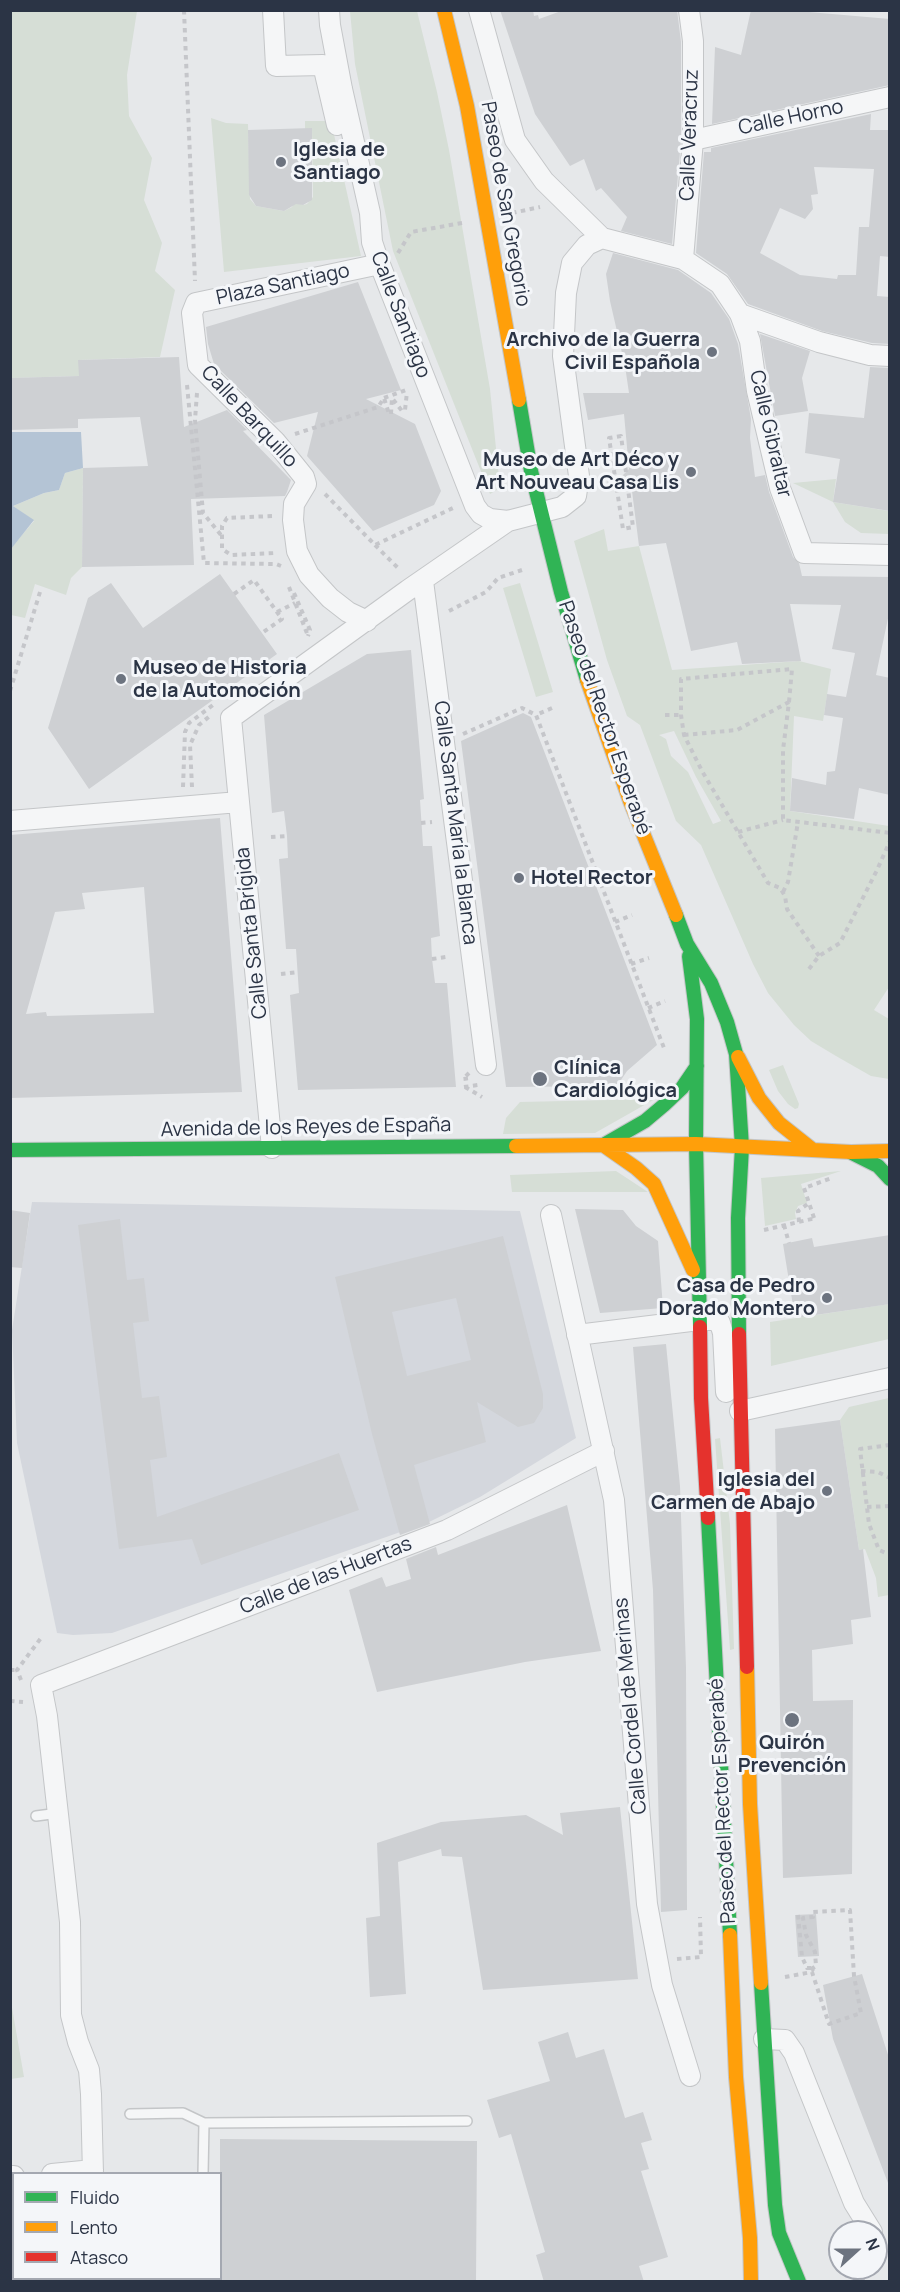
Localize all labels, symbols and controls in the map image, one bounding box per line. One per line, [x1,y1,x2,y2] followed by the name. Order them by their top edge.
[676,69,704,201] street label: Calle Veracruz
[736,95,846,141] street label: Calle Horno
[475,100,535,308] street label: Paseo de San Gregorio
[293,138,385,185] place label: Iglesia de Santiago
[274,155,288,169] marker: Iglesia de Santiago
[365,249,435,381] street label: Calle Santiago
[214,259,352,311] street label: Plaza Santiago
[506,328,700,375] place label: Archivo de la Guerra Civil Española
[705,345,719,359] marker: Archivo de la Guerra Civil Española
[196,361,302,473] street label: Calle Barquillo
[744,368,796,500] street label: Calle Gibraltar
[475,448,679,495] place label: Museo de Art Déco y Art Nouveau Casa Lis
[684,465,698,479] marker: Museo de Art Déco y Art Nouveau Casa Lis
[553,598,655,838] street label: Paseo del Rector Esperabé
[133,656,307,703] place label: Museo de Historia de la Automoción
[114,672,128,686] marker: Museo de Historia de la Automoción
[428,700,482,946] street label: Calle Santa María la Blanca
[231,846,273,1020] street label: Calle Santa Brígida
[531,866,653,890] place label: Hotel Rector
[512,871,526,885] marker: Hotel Rector
[554,1056,677,1103] place label: Clínica Cardiológica
[531,1070,549,1088] marker: Clínica Cardiológica
[160,1113,452,1143] street label: Avenida de los Reyes de España
[658,1274,815,1321] place label: Casa de Pedro Dorado Montero
[820,1291,834,1305] marker: Casa de Pedro Dorado Montero
[651,1468,815,1515] place label: Iglesia del Carmen de Abajo
[820,1484,834,1498] marker: Iglesia del Carmen de Abajo
[237,1532,415,1620] street label: Calle de las Huertas
[610,1597,652,1815] street label: Calle Cordel de Merinas
[705,1678,741,1924] street label: Paseo del Rector Esperabé
[783,1711,801,1729] marker: Quirón Prevención
[738,1731,846,1778] place label: Quirón Prevención
[12,2172,222,2280] legend
[70,2185,119,2209] text: Fluido
[70,2215,118,2239] text: Lento
[828,2220,888,2280] north arrow
[861,2235,885,2254] text: N
[70,2245,128,2269] text: Atasco

